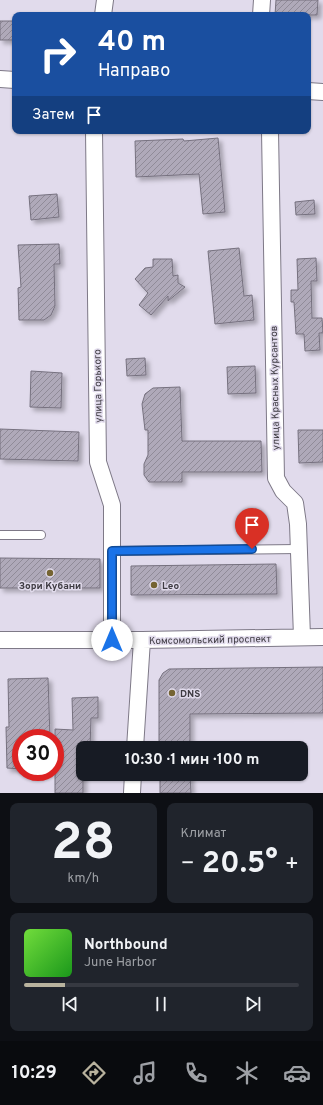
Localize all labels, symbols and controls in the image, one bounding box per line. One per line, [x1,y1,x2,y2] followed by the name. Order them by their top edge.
[98,25,166,61] text: 40 m
[32,28,84,80] icon: right
[98,60,170,83] text: Направо
[83,104,105,126] icon: arrive
[32,106,75,125] text: Затем
[268,326,283,450] street label: улица Красных Курсантов
[91,349,106,423] street label: улица Горького
[235,508,269,549] pin
[241,514,263,536] icon: arrive
[45,568,55,578] marker: Зори Кубани
[19,580,81,593] place label: Зори Кубани
[149,580,159,590] marker: Leo
[162,580,179,593] place label: Leo
[91,619,133,661] position arrow
[149,633,272,648] street label: Комсомольский проспект
[167,688,177,698] marker: DNS
[180,688,200,701] place label: DNS
[12,729,64,781] speed limit sign: 30
[125,751,259,770] text: 10:30 · 1 мин · 100 m
[51,812,116,878] text: 28
[181,826,226,842] text: Климат
[202,846,278,883] text: 20.5°
[181,851,195,878] text: −
[285,851,299,878] text: +
[67,871,99,887] text: km/h
[84,936,168,955] text: Northbound
[84,955,157,971] text: June Harbor
[59,993,81,1015] icon: previous
[150,993,172,1015] icon: pause
[242,993,264,1015] icon: next
[80,1059,108,1087] icon: directions
[131,1059,159,1087] icon: music
[182,1059,210,1087] icon: phone
[233,1059,261,1087] icon: climate
[283,1059,311,1087] icon: car
[11,1062,57,1085] text: 10:29

